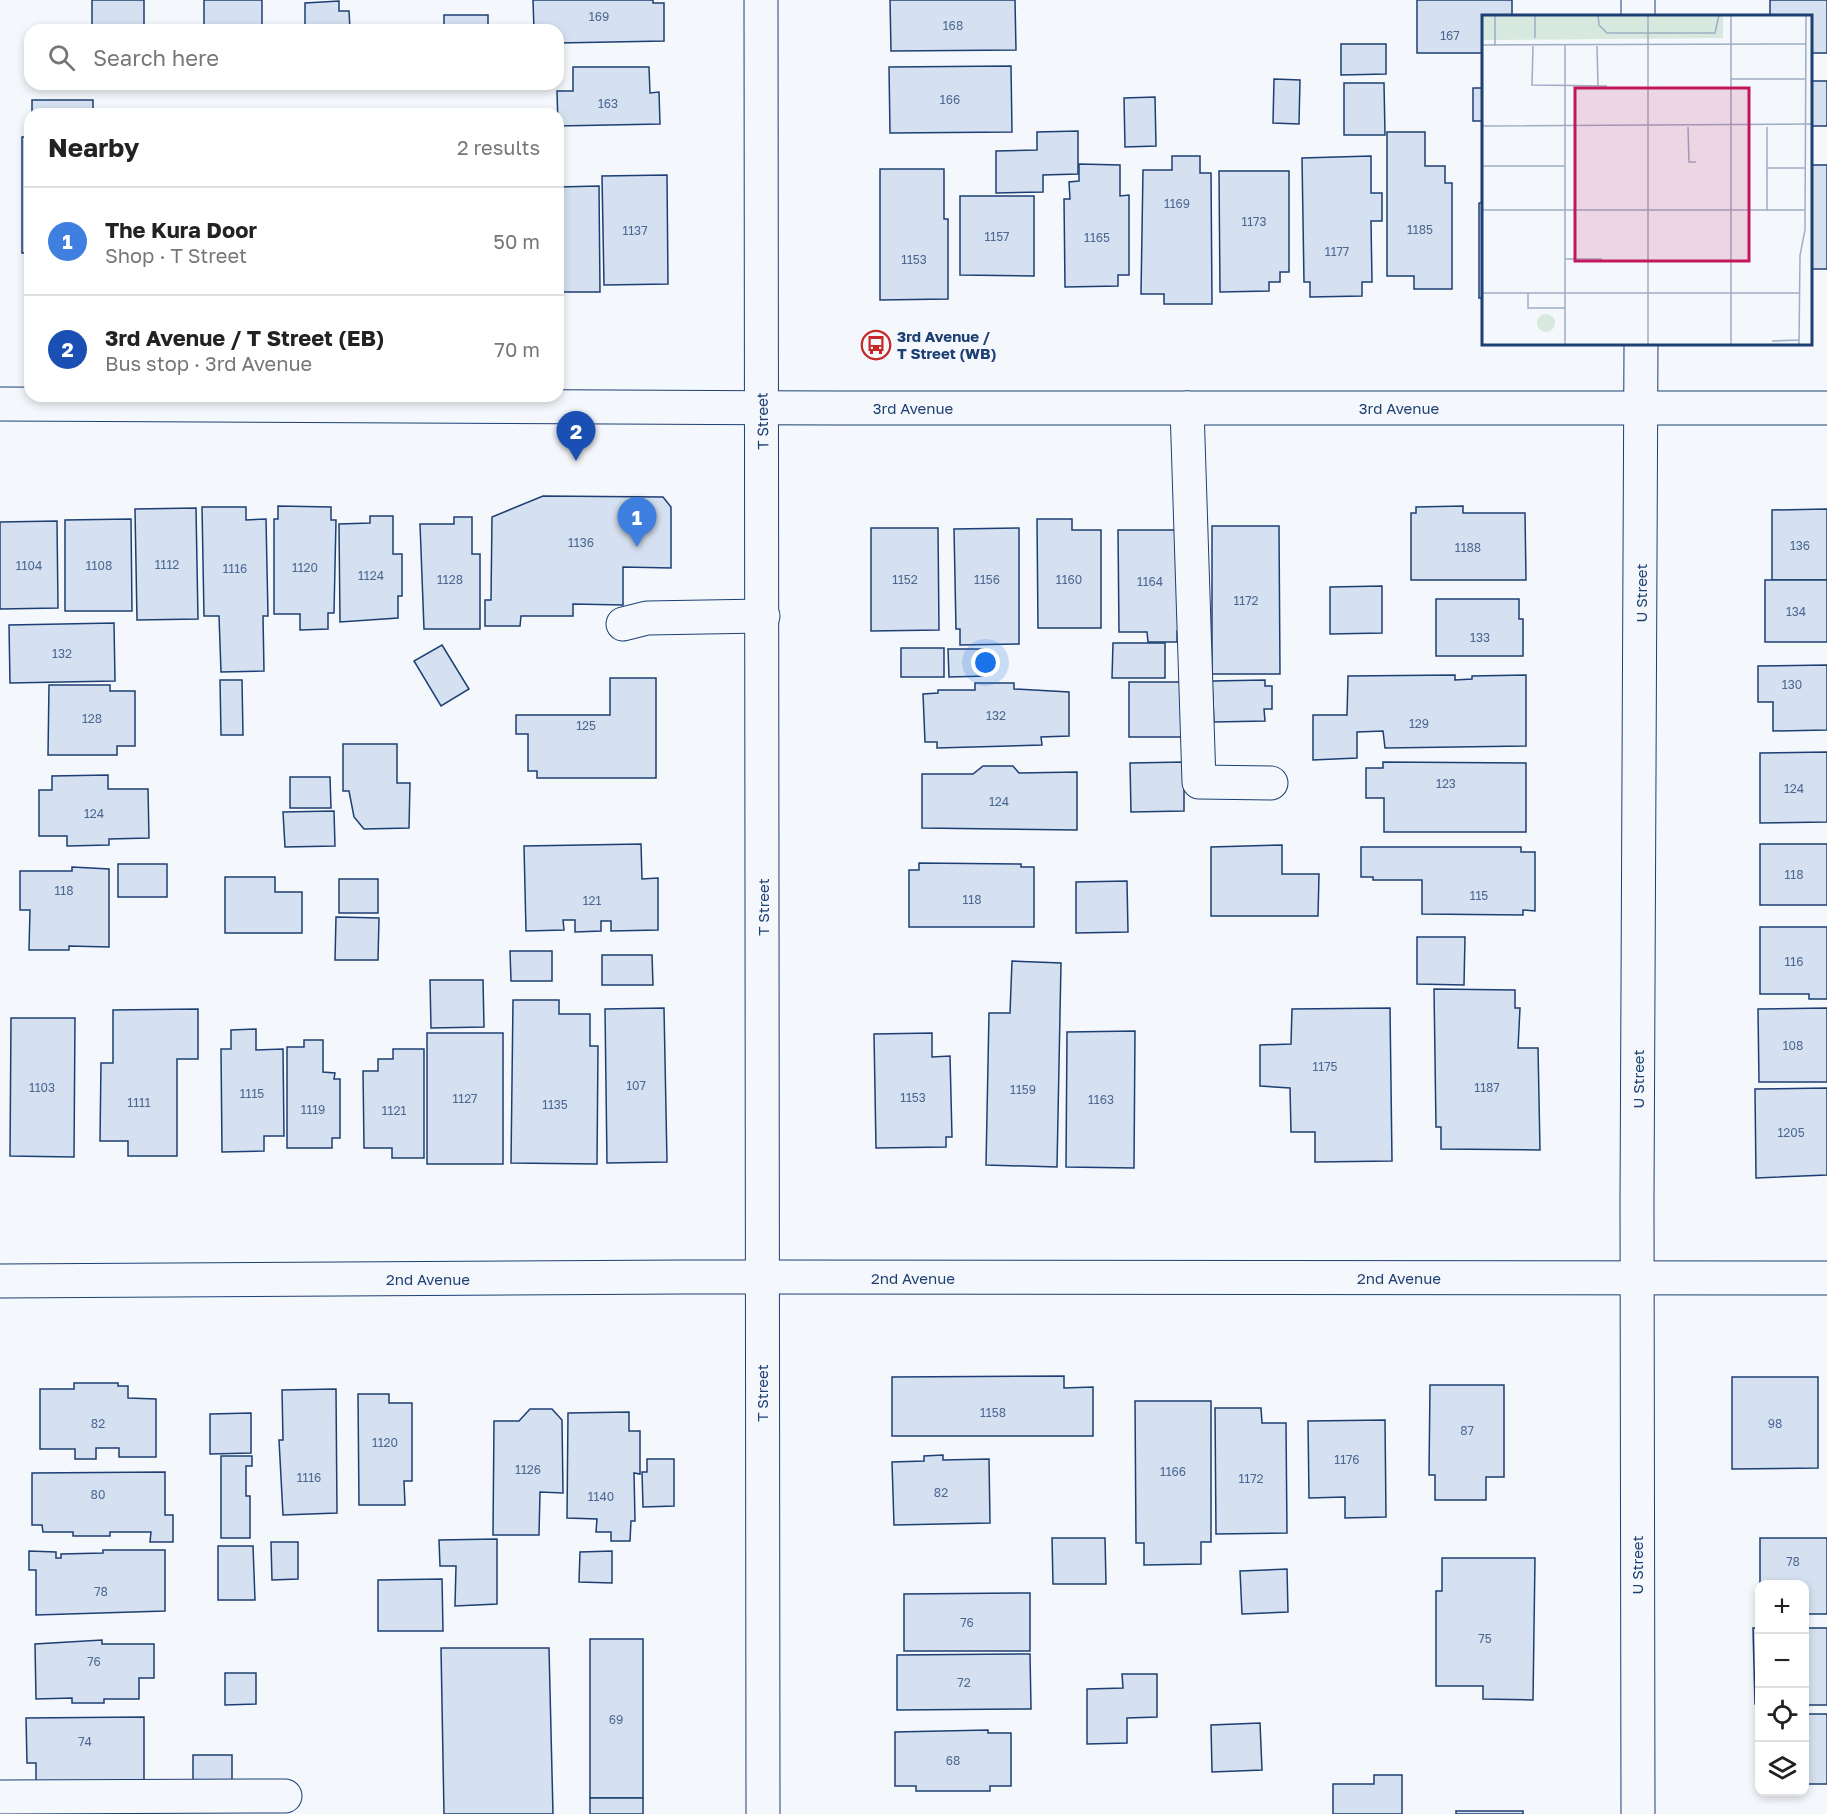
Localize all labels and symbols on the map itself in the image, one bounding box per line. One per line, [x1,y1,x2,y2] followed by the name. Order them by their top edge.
[589,9,609,24] house number: 169
[1482,15,1812,345] inset map
[943,18,963,33] house number: 168
[1440,28,1460,43] house number: 167
[940,92,960,107] house number: 166
[598,96,618,111] house number: 163
[1164,196,1190,211] house number: 1169
[1241,214,1267,229] house number: 1173
[1407,222,1433,237] house number: 1185
[622,223,648,238] house number: 1137
[985,229,1009,244] house number: 1157
[1084,230,1110,245] house number: 1165
[1325,244,1349,259] house number: 1177
[901,252,927,267] house number: 1153
[897,327,996,362] place label: 3rd Avenue / T Street (WB)
[860,329,892,361] bus stop icon: 3rd Avenue / T Street (WB)
[753,392,771,450] street label: T Street
[873,399,953,417] street label: 3rd Avenue
[1359,399,1439,417] street label: 3rd Avenue
[556,412,596,461] pin: 2
[618,498,656,547] pin: 1
[568,535,594,550] house number: 1136
[1790,538,1810,553] house number: 136
[1455,540,1481,555] house number: 1188
[155,557,179,572] house number: 1112
[16,558,42,573] house number: 1104
[86,558,112,573] house number: 1108
[292,560,318,575] house number: 1120
[223,561,247,576] house number: 1116
[1632,563,1650,623] street label: U Street
[358,568,384,583] house number: 1124
[437,572,463,587] house number: 1128
[892,572,918,587] house number: 1152
[974,572,1000,587] house number: 1156
[1056,572,1082,587] house number: 1160
[1137,574,1163,589] house number: 1164
[1234,593,1259,608] house number: 1172
[1786,604,1806,619] house number: 134
[1470,630,1490,645] house number: 133
[52,646,72,661] house number: 132
[971,648,1000,677] your location
[1782,677,1802,692] house number: 130
[986,708,1006,723] house number: 132
[82,711,102,726] house number: 128
[1409,716,1429,731] house number: 129
[576,718,596,733] house number: 125
[1436,776,1456,791] house number: 123
[1784,781,1804,796] house number: 124
[989,794,1009,809] house number: 124
[84,806,104,821] house number: 124
[1785,867,1803,882] house number: 118
[754,878,772,936] street label: T Street
[55,883,73,898] house number: 118
[1470,888,1488,903] house number: 115
[963,892,981,907] house number: 118
[583,893,601,908] house number: 121
[1785,954,1803,969] house number: 116
[1783,1038,1803,1053] house number: 108
[1629,1049,1647,1109] street label: U Street
[1313,1059,1338,1074] house number: 1175
[626,1078,646,1093] house number: 107
[29,1080,55,1095] house number: 1103
[1474,1080,1500,1095] house number: 1187
[1010,1082,1036,1097] house number: 1159
[240,1086,264,1101] house number: 1115
[900,1090,926,1105] house number: 1153
[453,1091,477,1106] house number: 1127
[1088,1092,1114,1107] house number: 1163
[127,1095,151,1110] house number: 1111
[542,1097,568,1112] house number: 1135
[301,1102,325,1117] house number: 1119
[382,1103,406,1118] house number: 1121
[1777,1125,1805,1140] house number: 1205
[871,1269,955,1287] street label: 2nd Avenue
[1357,1269,1441,1287] street label: 2nd Avenue
[386,1270,470,1288] street label: 2nd Avenue
[753,1364,771,1422] street label: T Street
[980,1405,1006,1420] house number: 1158
[91,1416,105,1431] house number: 82
[1768,1416,1782,1431] house number: 98
[1460,1423,1474,1438] house number: 87
[372,1435,398,1450] house number: 1120
[1334,1452,1360,1467] house number: 1176
[515,1462,541,1477] house number: 1126
[1160,1464,1186,1479] house number: 1166
[297,1470,321,1485] house number: 1116
[1239,1471,1264,1486] house number: 1172
[934,1485,948,1500] house number: 82
[91,1487,105,1502] house number: 80
[588,1489,614,1504] house number: 1140
[1628,1535,1646,1595] street label: U Street
[1786,1554,1800,1569] house number: 78
[94,1584,108,1599] house number: 78
[960,1615,974,1630] house number: 76
[1478,1631,1492,1646] house number: 75
[87,1654,101,1669] house number: 76
[957,1675,971,1690] house number: 72
[609,1712,623,1727] house number: 69
[78,1734,92,1749] house number: 74
[946,1753,960,1768] house number: 68

